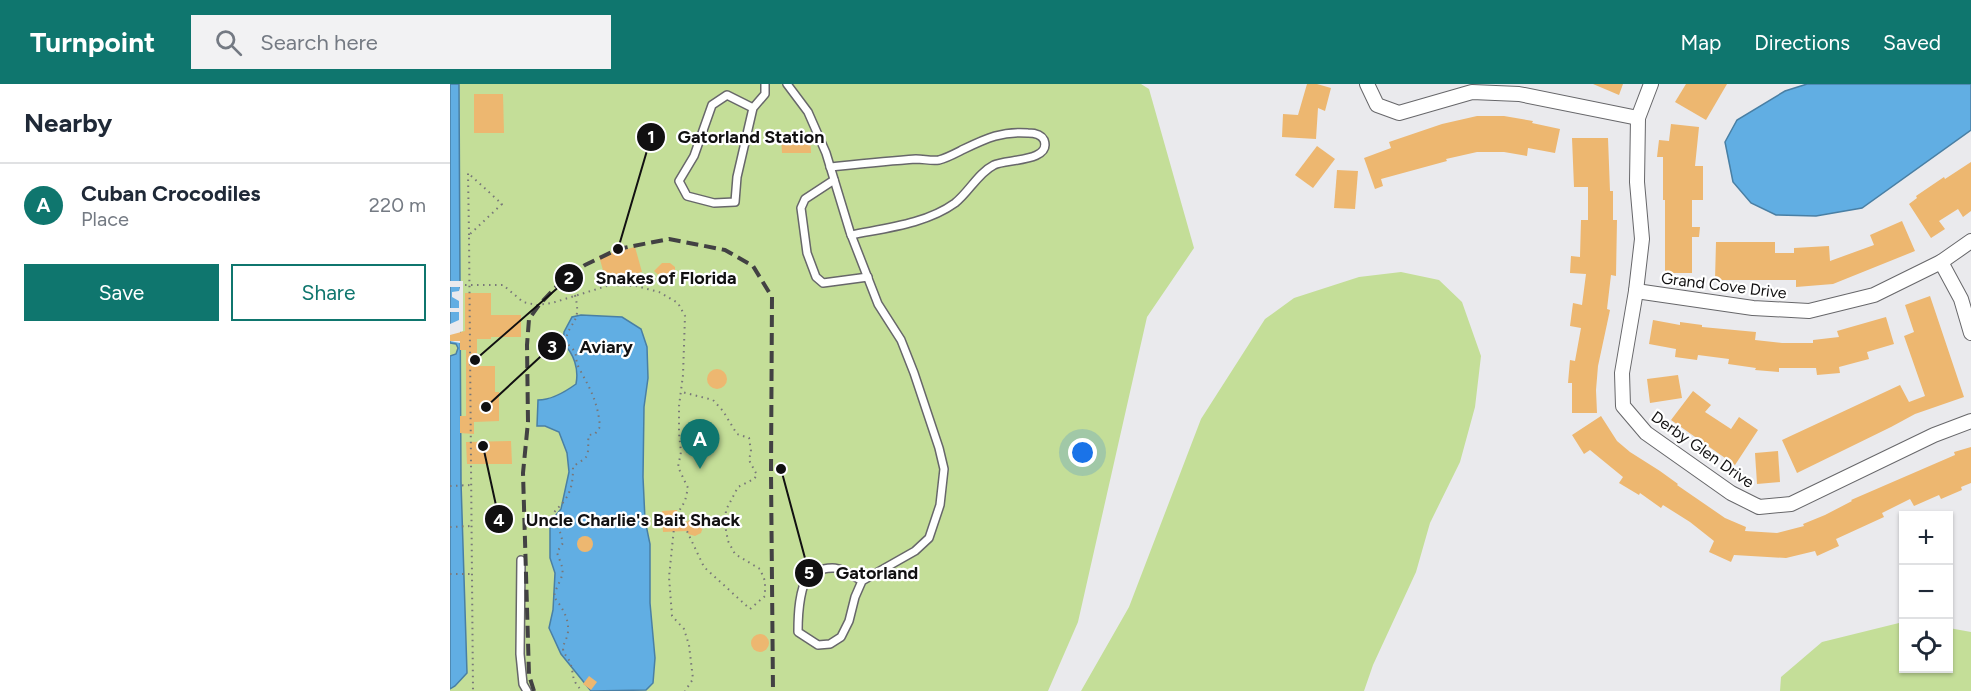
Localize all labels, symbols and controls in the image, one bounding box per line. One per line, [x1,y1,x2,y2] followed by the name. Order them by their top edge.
[191,15,611,69] search box
[30,25,155,59] text: Turnpoint
[212,26,245,59] icon: search
[260,29,378,56] text: Search here
[1680,30,1721,55] text: Map
[1754,30,1850,55] text: Directions
[1883,30,1941,55] text: Saved
[24,107,112,139] text: Nearby
[636,119,837,155] callout: Gatorland Station
[647,126,655,148] text: 1
[678,126,824,148] text: Gatorland Station
[81,180,261,207] text: Cuban Crocodiles
[36,193,51,217] text: A
[369,193,426,217] text: 220 m
[81,207,129,231] text: Place
[554,260,749,296] callout: Snakes of Florida
[24,264,219,321] button: Save
[231,264,426,321] button: Share
[564,267,574,289] text: 2
[595,267,737,289] text: Snakes of Florida
[1660,268,1788,303] street label: Grand Cove Drive
[537,328,645,364] callout: Aviary
[547,336,557,358] text: 3
[579,336,633,358] text: Aviary
[1648,407,1758,492] street label: Derby Glen Drive
[680,420,720,469] pin: A
[1068,438,1097,467] your location
[484,501,752,537] callout: Uncle Charlie's Bait Shack
[493,509,505,531] text: 4
[526,509,741,531] text: Uncle Charlie's Bait Shack
[1899,511,1953,673] map controls
[1899,511,1953,565] button: +
[794,555,930,591] callout: Gatorland
[804,562,814,584] text: 5
[836,562,918,584] text: Gatorland
[1899,565,1953,619] button: −
[1899,619,1953,673] button: locate

